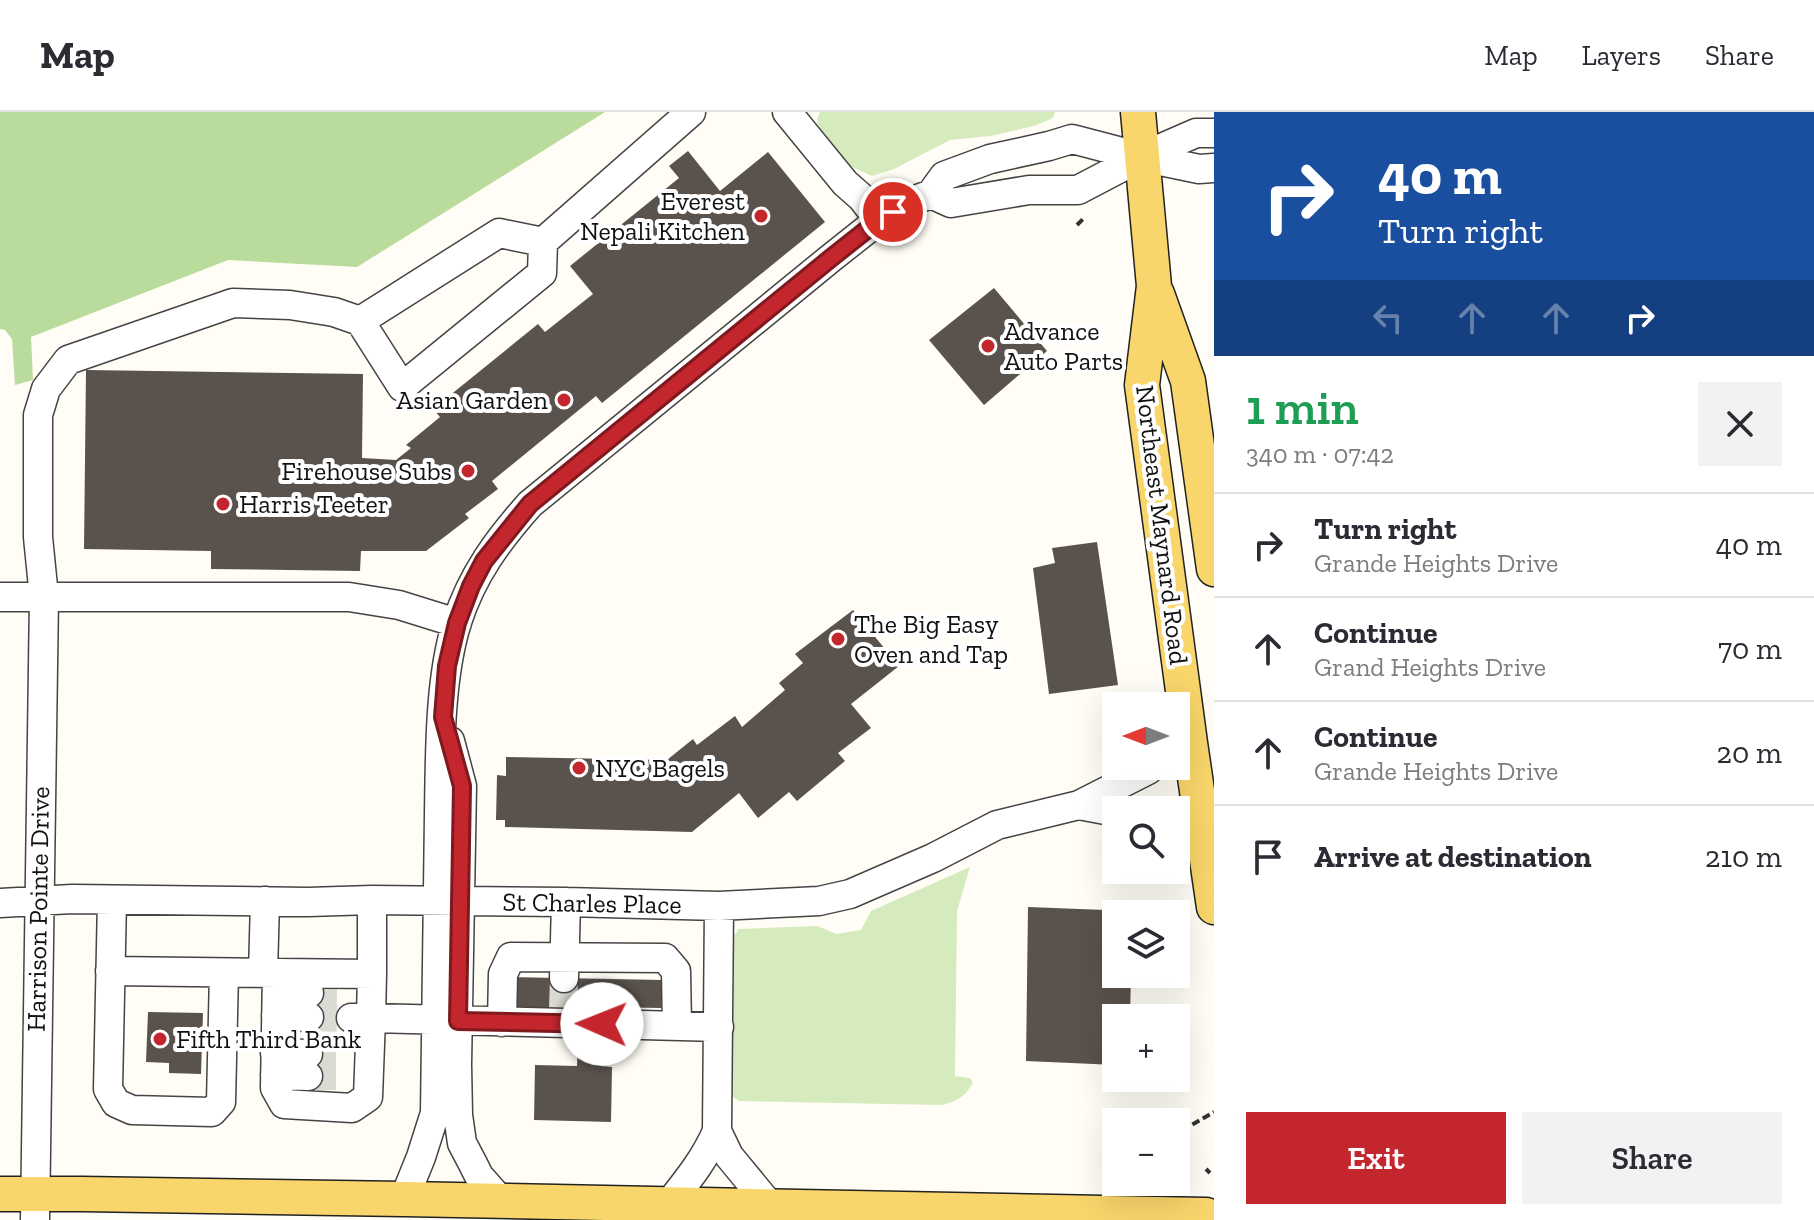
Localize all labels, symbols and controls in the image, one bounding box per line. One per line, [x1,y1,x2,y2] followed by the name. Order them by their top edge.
[40,32,115,78] text: Map
[1484,39,1538,72] text: Map
[1582,39,1661,72] text: Layers
[1705,39,1774,72] text: Share
[1378,141,1502,208] text: 40 m
[1246,144,1350,248] icon: right
[859,178,927,246] pin
[580,185,745,247] place label: Everest Nepali Kitchen
[871,190,915,234] icon: arrive
[752,207,770,225] marker: Everest Nepali Kitchen
[1378,209,1543,252] text: Turn right
[1366,296,1410,340] icon: left
[1450,296,1494,340] icon: ahead
[1534,296,1578,340] icon: ahead
[1618,296,1662,340] icon: right
[1004,315,1123,377] place label: Advance Auto Parts
[979,337,997,355] marker: Advance Auto Parts
[1246,379,1359,436] text: 1 min
[1698,382,1782,466] button: close
[1129,383,1195,667] street label: Northeast Maynard Road
[396,384,548,416] place label: Asian Garden
[555,391,573,409] marker: Asian Garden
[1246,438,1394,470] text: 340 m · 07:42
[281,455,452,487] place label: Firehouse Subs
[459,462,477,480] marker: Firehouse Subs
[239,488,389,520] place label: Harris Teeter
[214,495,232,513] marker: Harris Teeter
[1314,511,1456,547] text: Turn right
[1246,523,1290,567] icon: right
[1716,527,1782,563] text: 40 m
[1314,547,1558,579] text: Grande Heights Drive
[854,608,1008,670] place label: The Big Easy Oven and Tap
[1314,615,1438,651] text: Continue
[1246,627,1290,671] icon: ahead
[829,630,847,648] marker: The Big Easy Oven and Tap
[1718,631,1782,667] text: 70 m
[1314,651,1546,683] text: Grand Heights Drive
[1102,692,1190,780] north arrow
[1102,692,1190,1196] map controls
[1314,719,1438,755] text: Continue
[1246,731,1290,775] icon: ahead
[1717,735,1782,771] text: 20 m
[595,752,725,784] place label: NYC Bagels
[1314,755,1558,787] text: Grande Heights Drive
[570,759,588,777] marker: NYC Bagels
[20,786,56,1032] street label: Harrison Pointe Drive
[1102,796,1190,884] button: search
[1246,835,1290,879] icon: arrive
[1314,839,1591,875] text: Arrive at destination
[1705,839,1782,875] text: 210 m
[502,885,682,921] street label: St Charles Place
[1102,900,1190,988] button: layers
[560,982,644,1066] position arrow
[1102,1004,1190,1092] button: +
[176,1023,362,1055] place label: Fifth Third Bank
[151,1030,169,1048] marker: Fifth Third Bank
[1102,1108,1190,1196] button: −
[1246,1112,1506,1204] button: Exit
[1522,1112,1782,1204] button: Share

